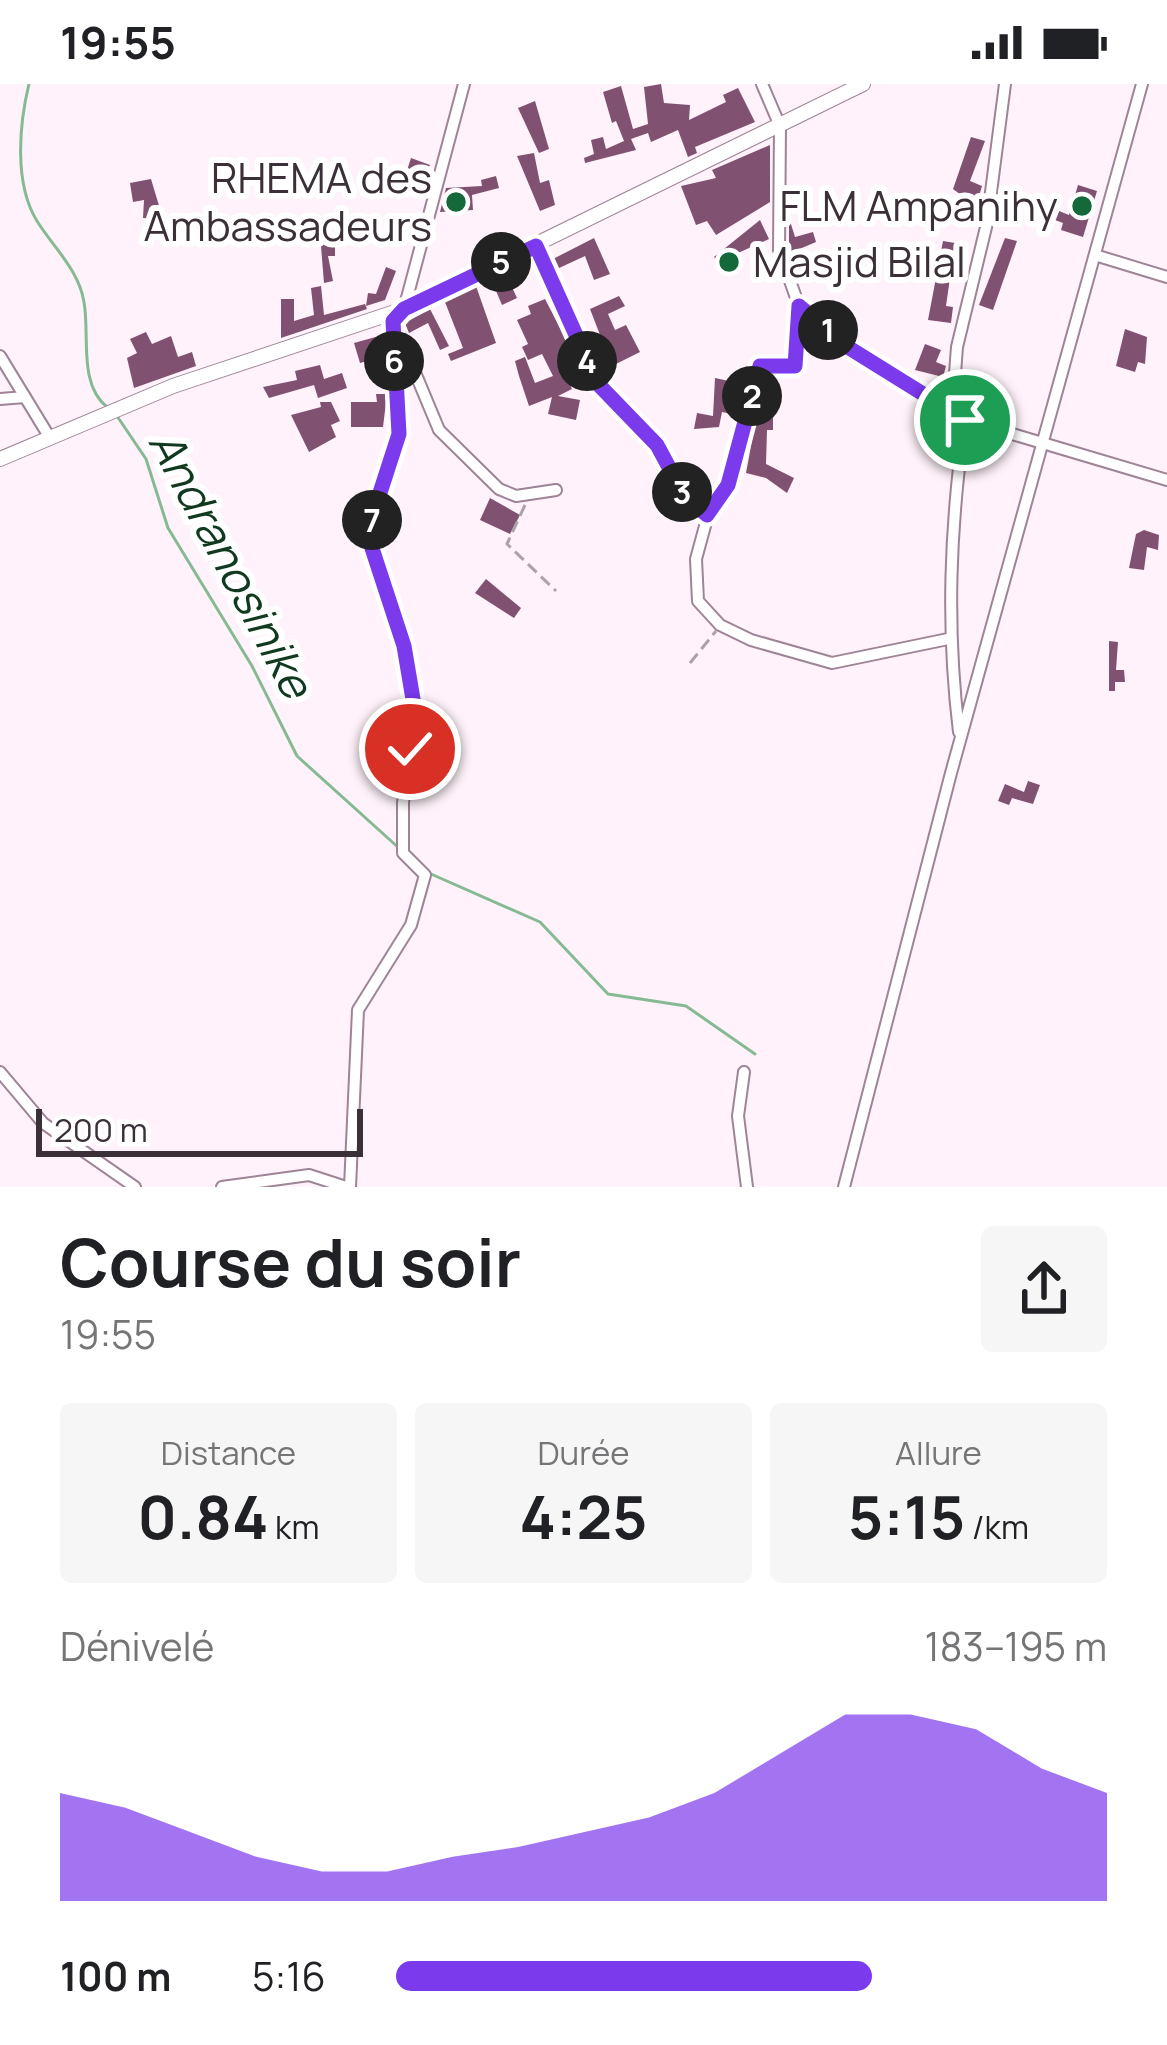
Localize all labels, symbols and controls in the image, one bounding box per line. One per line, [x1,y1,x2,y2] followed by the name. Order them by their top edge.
[60,11,176,73] text: 19:55
[143,148,432,254] place label: RHEMA des Ambassadeurs
[779,176,1058,234] place label: FLM Ampanihy
[443,189,469,215] marker: RHEMA des Ambassadeurs
[1069,193,1095,219] marker: FLM Ampanihy
[471,232,531,292] pin: 5
[753,232,966,290] place label: Masjid Bilal
[491,239,511,284] text: 5
[716,249,742,275] marker: Masjid Bilal
[798,300,858,360] pin: 1
[821,307,835,352] text: 1
[364,331,424,391] pin: 6
[557,331,617,391] pin: 4
[384,338,404,383] text: 6
[577,338,597,383] text: 4
[722,366,782,426] pin: 2
[914,369,1016,471] pin
[742,373,762,418] text: 2
[932,387,998,453] icon: arrive
[135,419,330,711] water label: Andranosinike
[652,462,712,522] pin: 3
[672,469,692,514] text: 3
[342,490,402,550] pin: 7
[363,497,381,542] text: 7
[359,698,461,800] pin
[377,716,443,782] icon: check
[36,1103,363,1156] scale bar
[54,1107,148,1152] text: 200 m
[60,1217,521,1307] text: Course du soir
[981,1226,1107,1352] button: share
[60,1307,156,1361] text: 19:55
[161,1430,296,1475] text: Distance
[537,1430,630,1475] text: Durée
[895,1430,982,1475] text: Allure
[138,1475,269,1557] text: 0.84
[520,1475,647,1557] text: 4:25
[848,1475,965,1557] text: 5:15
[269,1504,319,1549] text: km
[965,1504,1029,1549] text: /km
[60,1619,214,1673] text: Dénivelé
[924,1619,1107,1673] text: 183–195 m
[60,1949,171,2003] text: 100 m
[252,1949,326,2003] text: 5:16

